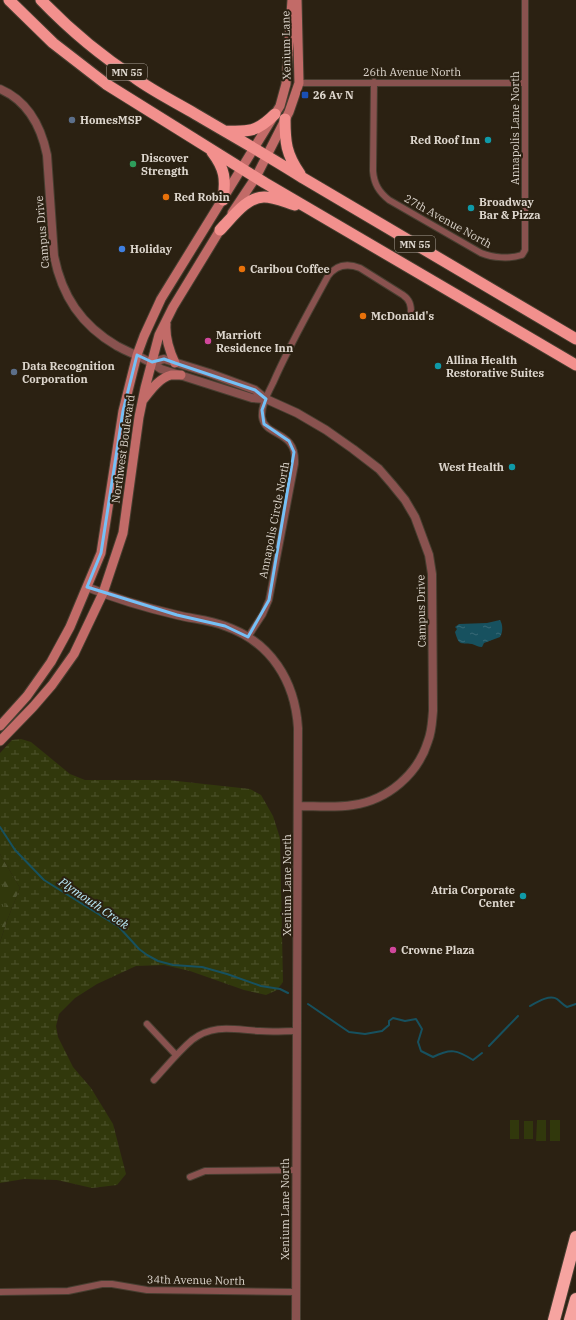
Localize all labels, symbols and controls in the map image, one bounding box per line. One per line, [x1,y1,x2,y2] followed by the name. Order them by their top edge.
[278,10,294,80] street label: Xenium Lane
[107,64,147,80] road number: MN 55
[363,65,461,79] street label: 26th Avenue North
[508,71,522,185] street label: Annapolis Lane North
[313,88,354,102] place label: 26 Av N
[300,90,310,100] marker: 26 Av N
[80,113,143,127] place label: HomesMSP
[67,115,77,125] marker: HomesMSP
[410,133,480,147] place label: Red Roof Inn
[483,135,493,145] marker: Red Roof Inn
[141,151,189,178] place label: Discover Strength
[128,159,138,169] marker: Discover Strength
[174,190,230,204] place label: Red Robin
[402,191,494,251] street label: 27th Avenue North
[161,192,171,202] marker: Red Robin
[32,195,52,269] street label: Campus Drive
[479,195,541,222] place label: Broadway Bar & Pizza
[466,203,476,213] marker: Broadway Bar & Pizza
[395,236,435,252] road number: MN 55
[130,242,173,256] place label: Holiday
[117,244,127,254] marker: Holiday
[250,262,330,276] place label: Caribou Coffee
[237,264,247,274] marker: Caribou Coffee
[371,309,434,323] place label: McDonald's
[358,311,368,321] marker: McDonald's
[216,328,293,355] place label: Marriott Residence Inn
[203,336,213,346] marker: Marriott Residence Inn
[446,353,545,380] place label: Allina Health Restorative Suites
[22,359,115,386] place label: Data Recognition Corporation
[433,361,443,371] marker: Allina Health Restorative Suites
[9,367,19,377] marker: Data Recognition Corporation
[108,394,138,504] street label: Northwest Boulevard
[256,460,292,580] street label: Annapolis Circle North
[438,460,504,474] place label: West Health
[507,462,517,472] marker: West Health
[413,574,429,647] street label: Campus Drive
[280,834,294,936] street label: Xenium Lane North
[55,873,132,932] water label: Plymouth Creek
[431,883,516,910] place label: Atria Corporate Center
[518,891,528,901] marker: Atria Corporate Center
[401,943,475,957] place label: Crowne Plaza
[388,945,398,955] marker: Crowne Plaza
[278,1158,292,1260] street label: Xenium Lane North
[147,1272,245,1288] street label: 34th Avenue North

